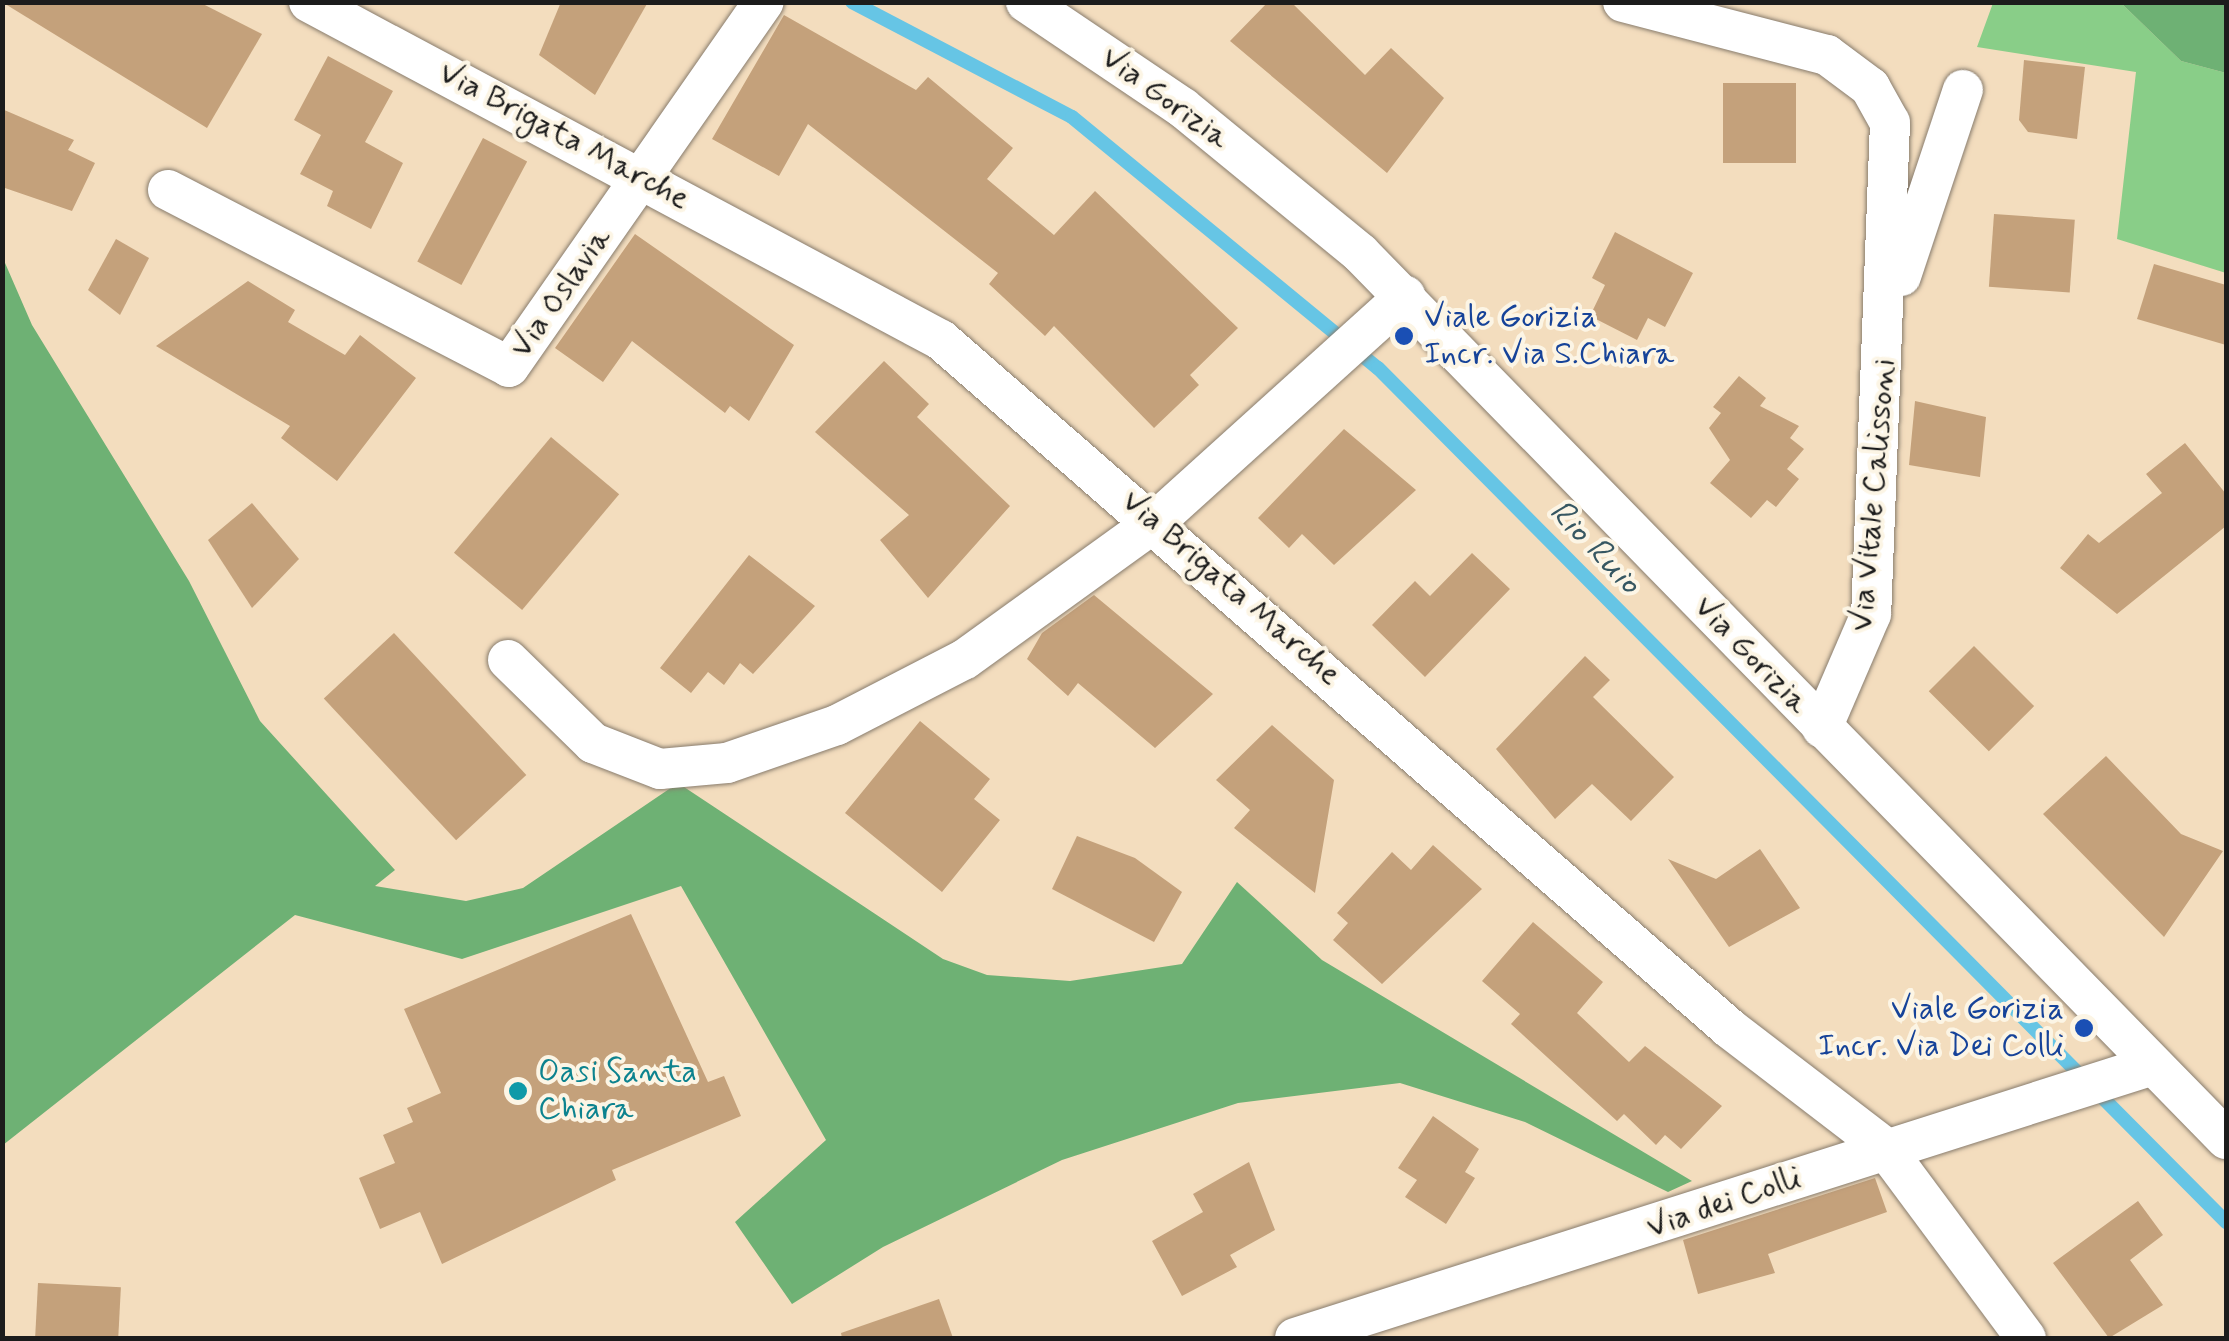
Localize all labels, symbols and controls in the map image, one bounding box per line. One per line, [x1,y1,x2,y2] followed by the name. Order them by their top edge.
[1093,39,1237,157] street label: Via Gorizia
[434,55,694,217] street label: Via Brigata Marche
[502,221,620,365] street label: Via Oslavia
[1424,299,1674,374] place label: Viale Gorizia Incr. Via S.Chiara
[1393,325,1415,347] marker: Viale Gorizia Incr. Via S.Chiara
[1843,359,1905,631] street label: Via Vitale Calissoni
[1115,483,1347,693] street label: Via Brigata Marche
[1541,493,1649,601] water label: Rio Ruio
[1685,588,1817,722] street label: Via Gorizia
[1818,991,2064,1066] place label: Viale Gorizia Incr. Via Dei Colli
[2073,1017,2095,1039] marker: Viale Gorizia Incr. Via Dei Colli
[538,1054,688,1129] place label: Oasi Santa Chiara
[507,1080,529,1102] marker: Oasi Santa Chiara
[1642,1159,1806,1247] street label: Via dei Colli

